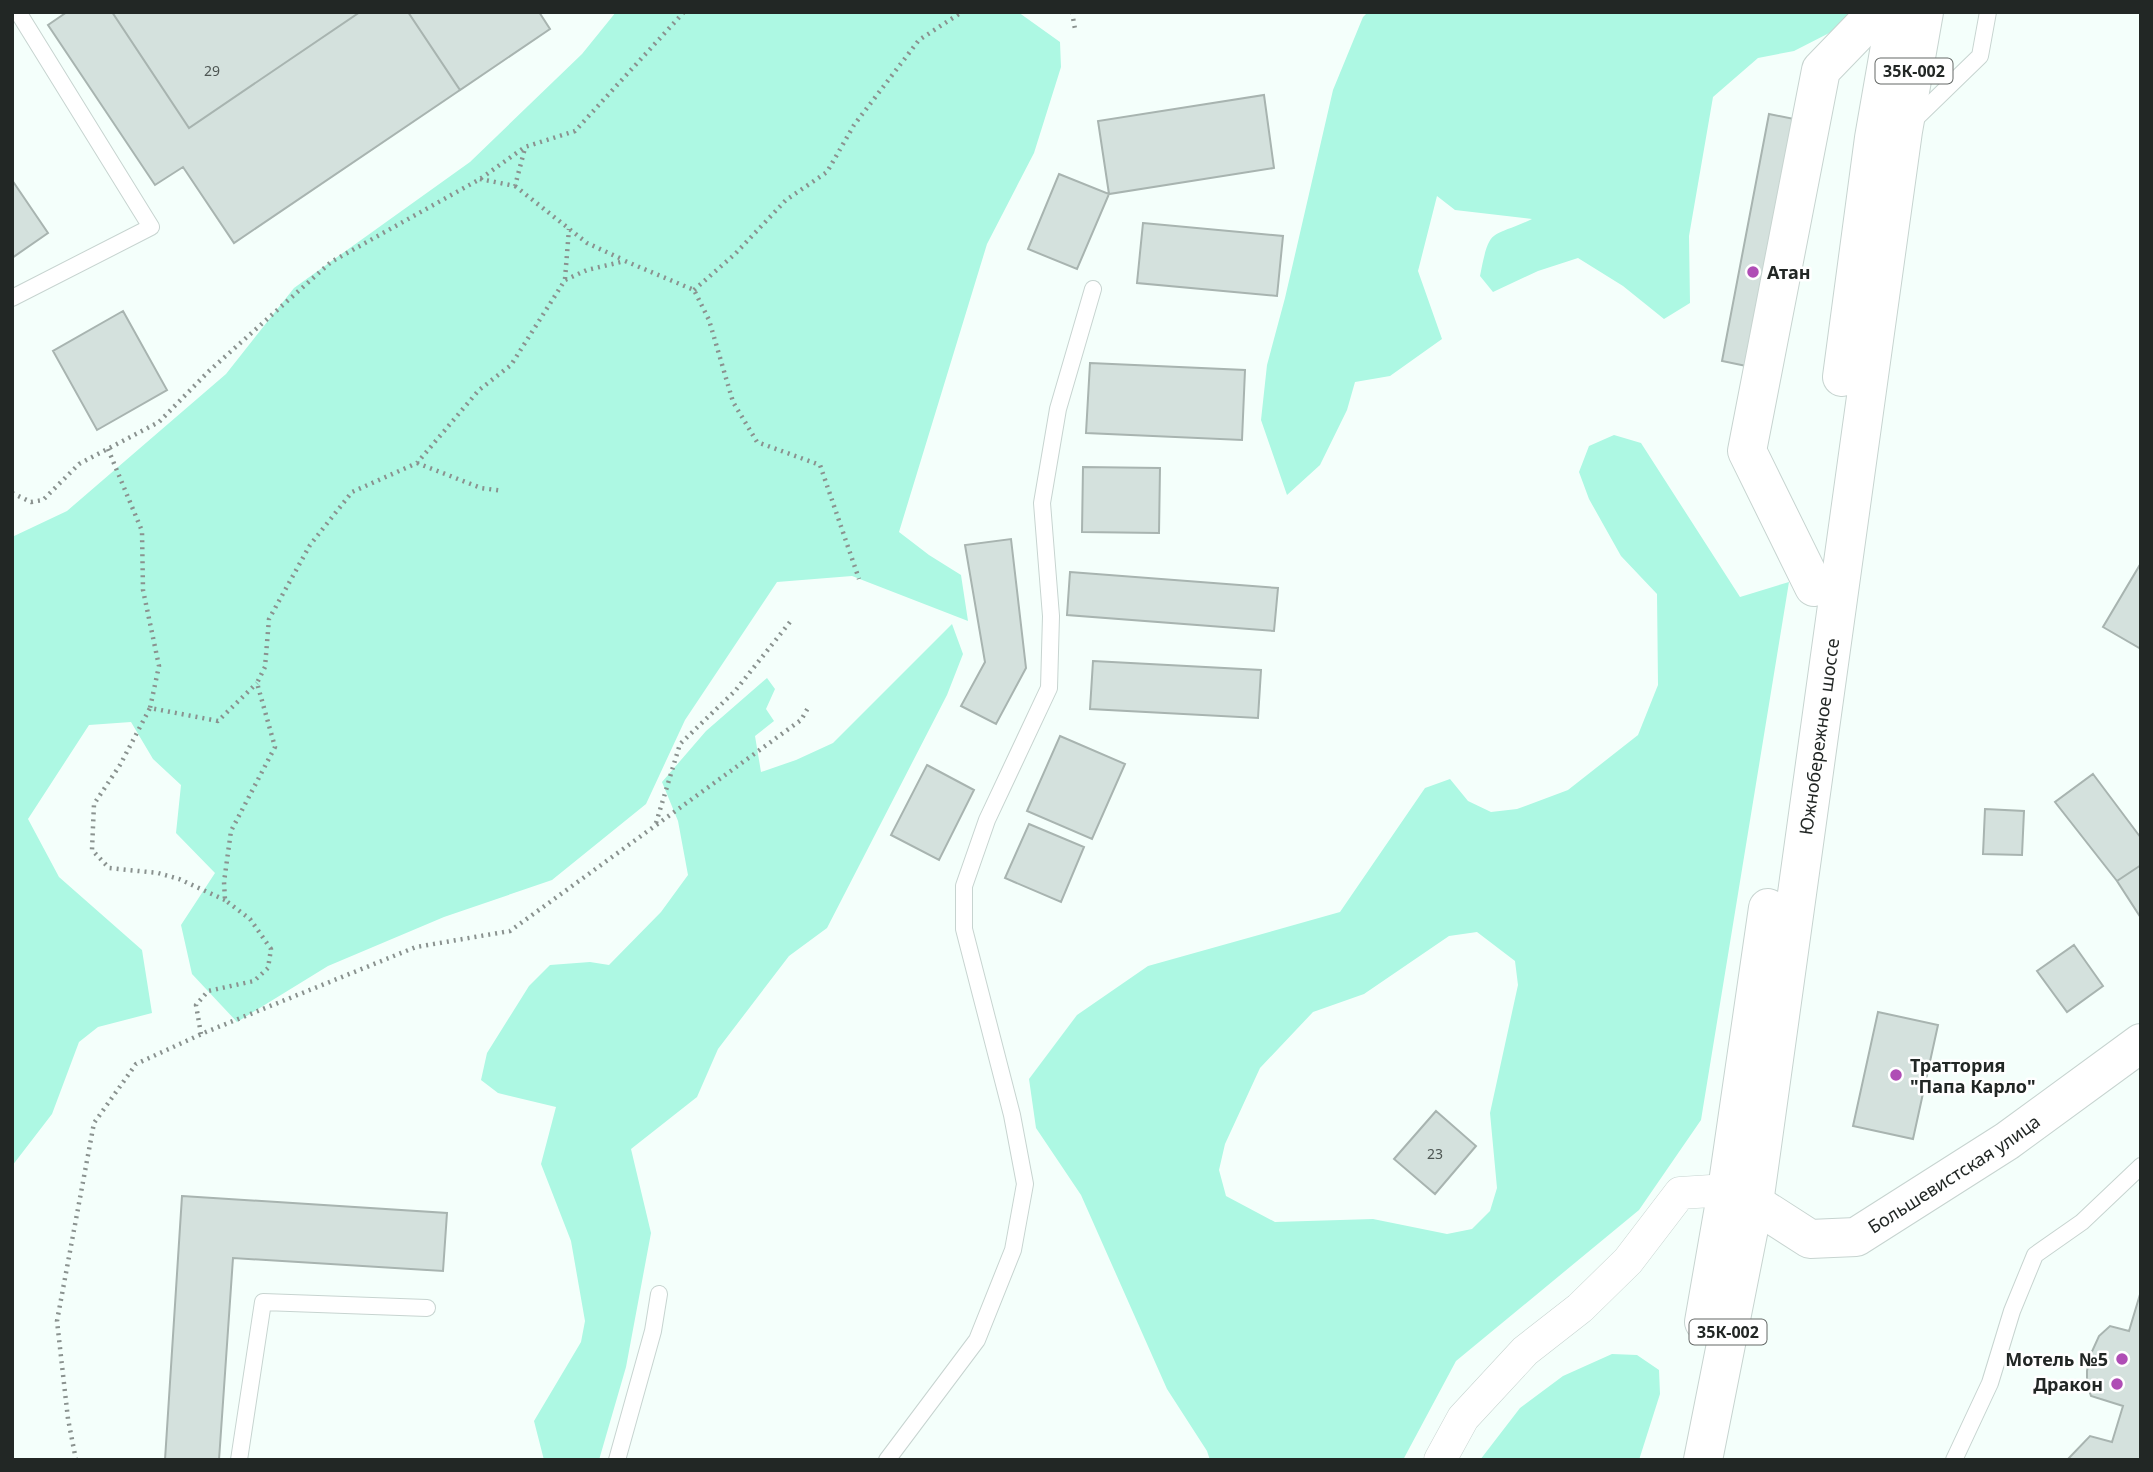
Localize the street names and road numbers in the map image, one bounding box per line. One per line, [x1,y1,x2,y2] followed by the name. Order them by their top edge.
[1876,58,1952,83] road number: 35К-002
[1793,636,1844,836] street label: Южнобережное шоссе
[1863,1109,2045,1239] street label: Большевистская улица
[1690,1320,1766,1344] road number: 35К-002

